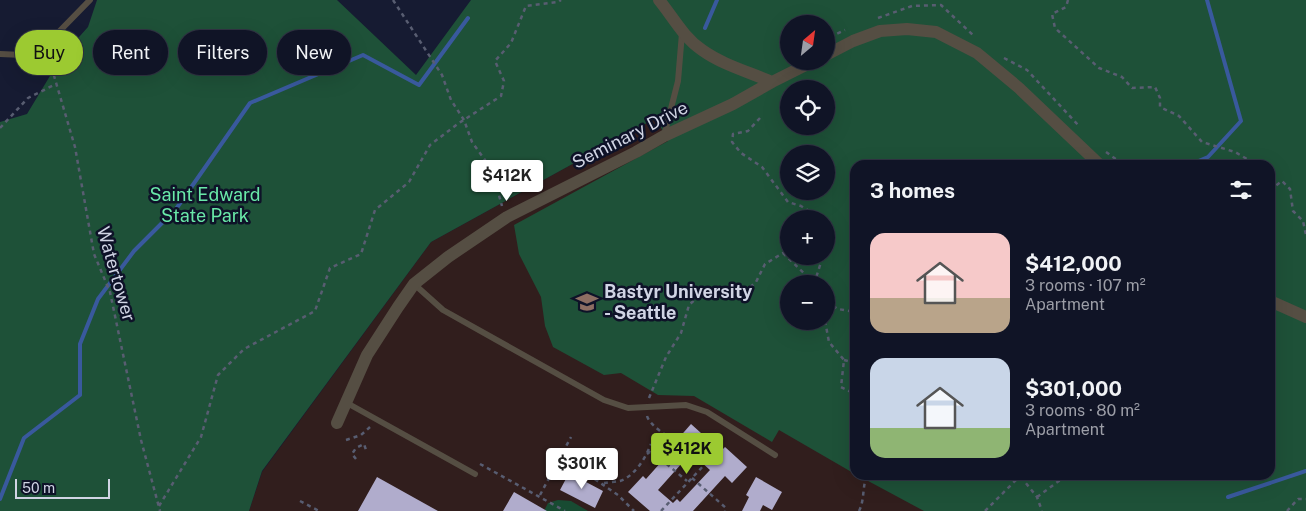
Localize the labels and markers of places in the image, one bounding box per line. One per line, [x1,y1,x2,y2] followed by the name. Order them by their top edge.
[472,160,542,202] pin: $412K
[604,281,752,323] place label: Bastyr University - Seattle
[574,289,600,315] school or university icon: Bastyr University - Seattle
[652,432,722,475] pin: $412K
[547,448,617,490] pin: $301K

